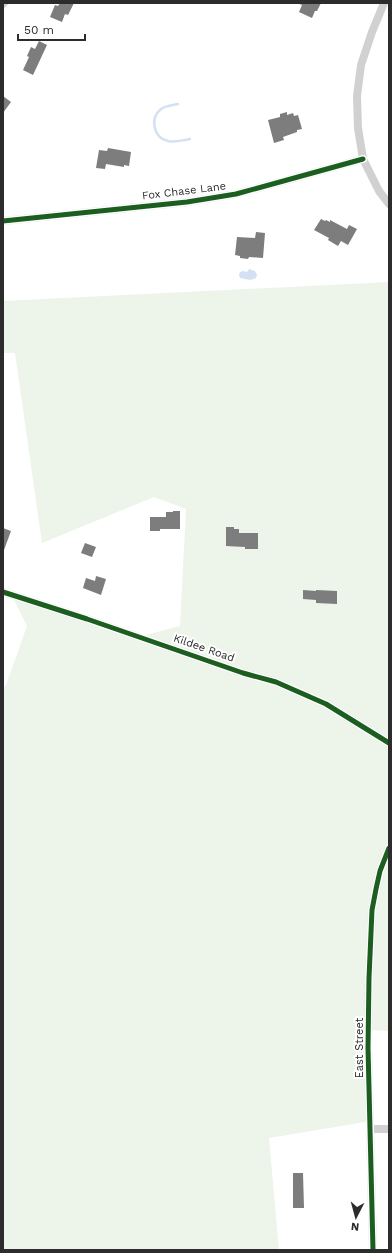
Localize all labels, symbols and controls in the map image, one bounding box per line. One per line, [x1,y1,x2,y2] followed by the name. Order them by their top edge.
[18,16,85,42] scale bar
[24,23,54,37] text: 50 m
[141,179,227,203] street label: Fox Chase Lane
[172,631,236,665] street label: Kildee Road
[353,1017,366,1078] street label: East Street
[336,1197,376,1237] north arrow
[350,1220,360,1233] text: N

